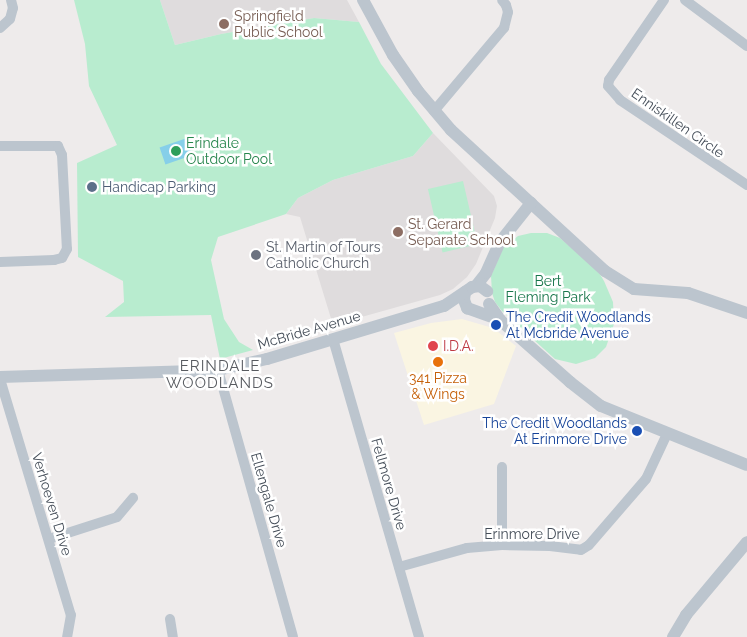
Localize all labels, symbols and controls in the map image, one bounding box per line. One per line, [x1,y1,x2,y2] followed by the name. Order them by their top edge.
[234,8,323,40] place label: Springfield Public School
[218,18,230,30] marker: Springfield Public School
[628,85,728,161] street label: Enniskillen Circle
[186,135,272,168] place label: Erindale Outdoor Pool
[170,145,182,157] marker: Erindale Outdoor Pool
[102,179,216,195] place label: Handicap Parking
[86,181,98,193] marker: Handicap Parking
[408,216,515,248] place label: St. Gerard Separate School
[392,226,404,238] marker: St. Gerard Separate School
[266,239,381,272] place label: St. Martin of Tours Catholic Church
[250,249,262,261] marker: St. Martin of Tours Catholic Church
[505,273,591,306] park label: Bert Fleming Park
[255,307,363,353] street label: McBride Avenue
[506,309,651,342] place label: The Credit Woodlands At Mcbride Avenue
[490,319,502,331] marker: The Credit Woodlands At Mcbride Avenue
[443,338,474,354] place label: I.D.A.
[427,340,439,352] marker: I.D.A.
[432,356,444,368] marker: 341 Pizza & Wings
[165,357,275,392] district label: ERINDALE WOODLANDS
[409,370,467,402] place label: 341 Pizza & Wings
[482,415,627,448] place label: The Credit Woodlands At Erinmore Drive
[631,425,643,437] marker: The Credit Woodlands At Erinmore Drive
[368,436,410,532] street label: Fellmore Drive
[28,450,76,558] street label: Verhoeven Drive
[247,451,291,549] street label: Ellengale Drive
[484,526,580,542] street label: Erinmore Drive

